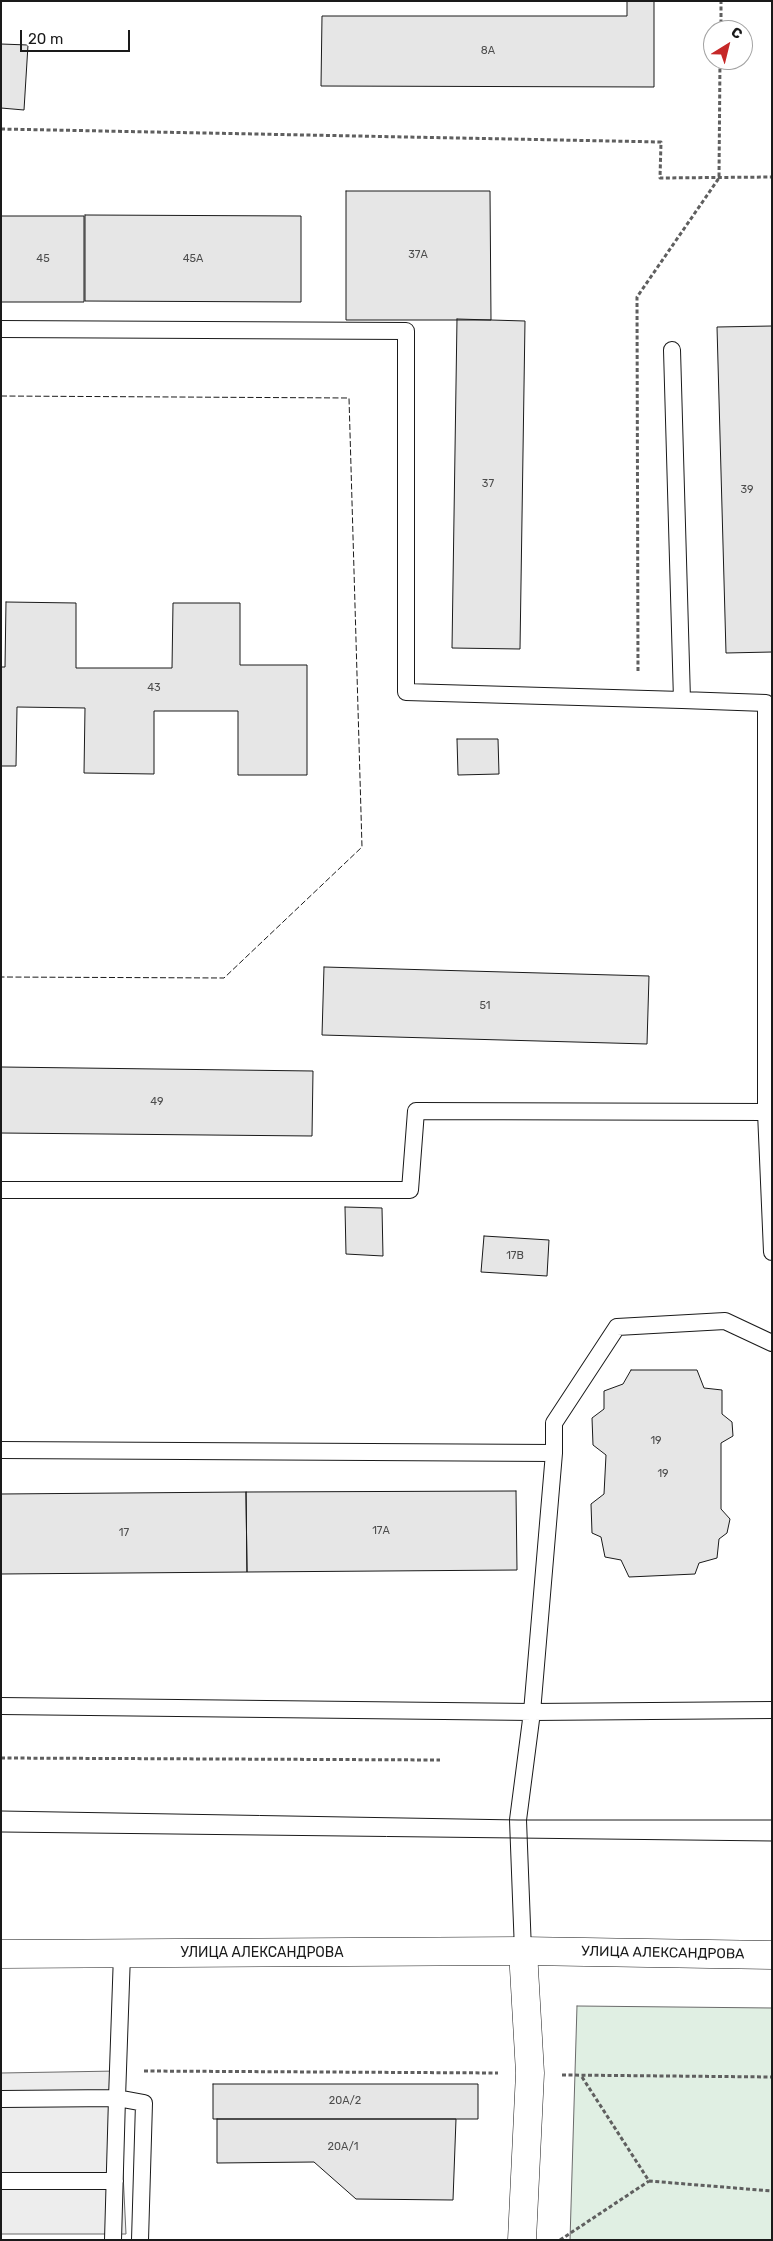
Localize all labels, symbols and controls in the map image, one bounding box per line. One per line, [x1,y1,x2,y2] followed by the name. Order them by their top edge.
[22,20,132,52] scale bar
[703,20,753,70] north arrow
[728,23,745,43] text: С
[28,30,63,48] text: 20 m
[481,44,495,58] house number: 8А
[408,248,428,262] house number: 37А
[36,252,50,266] house number: 45
[183,252,203,266] house number: 45А
[482,477,494,491] house number: 37
[740,483,754,497] house number: 39
[147,681,161,695] house number: 43
[479,999,491,1013] house number: 51
[150,1095,164,1109] house number: 49
[506,1249,524,1263] house number: 17В
[650,1434,662,1448] house number: 19
[657,1467,669,1481] house number: 19
[372,1524,390,1538] house number: 17А
[119,1526,129,1540] house number: 17
[581,1943,745,1963] street label: УЛИЦА АЛЕКСАНДРОВА
[180,1945,344,1961] street label: УЛИЦА АЛЕКСАНДРОВА
[329,2094,361,2108] house number: 20А/2
[328,2140,358,2154] house number: 20А/1

